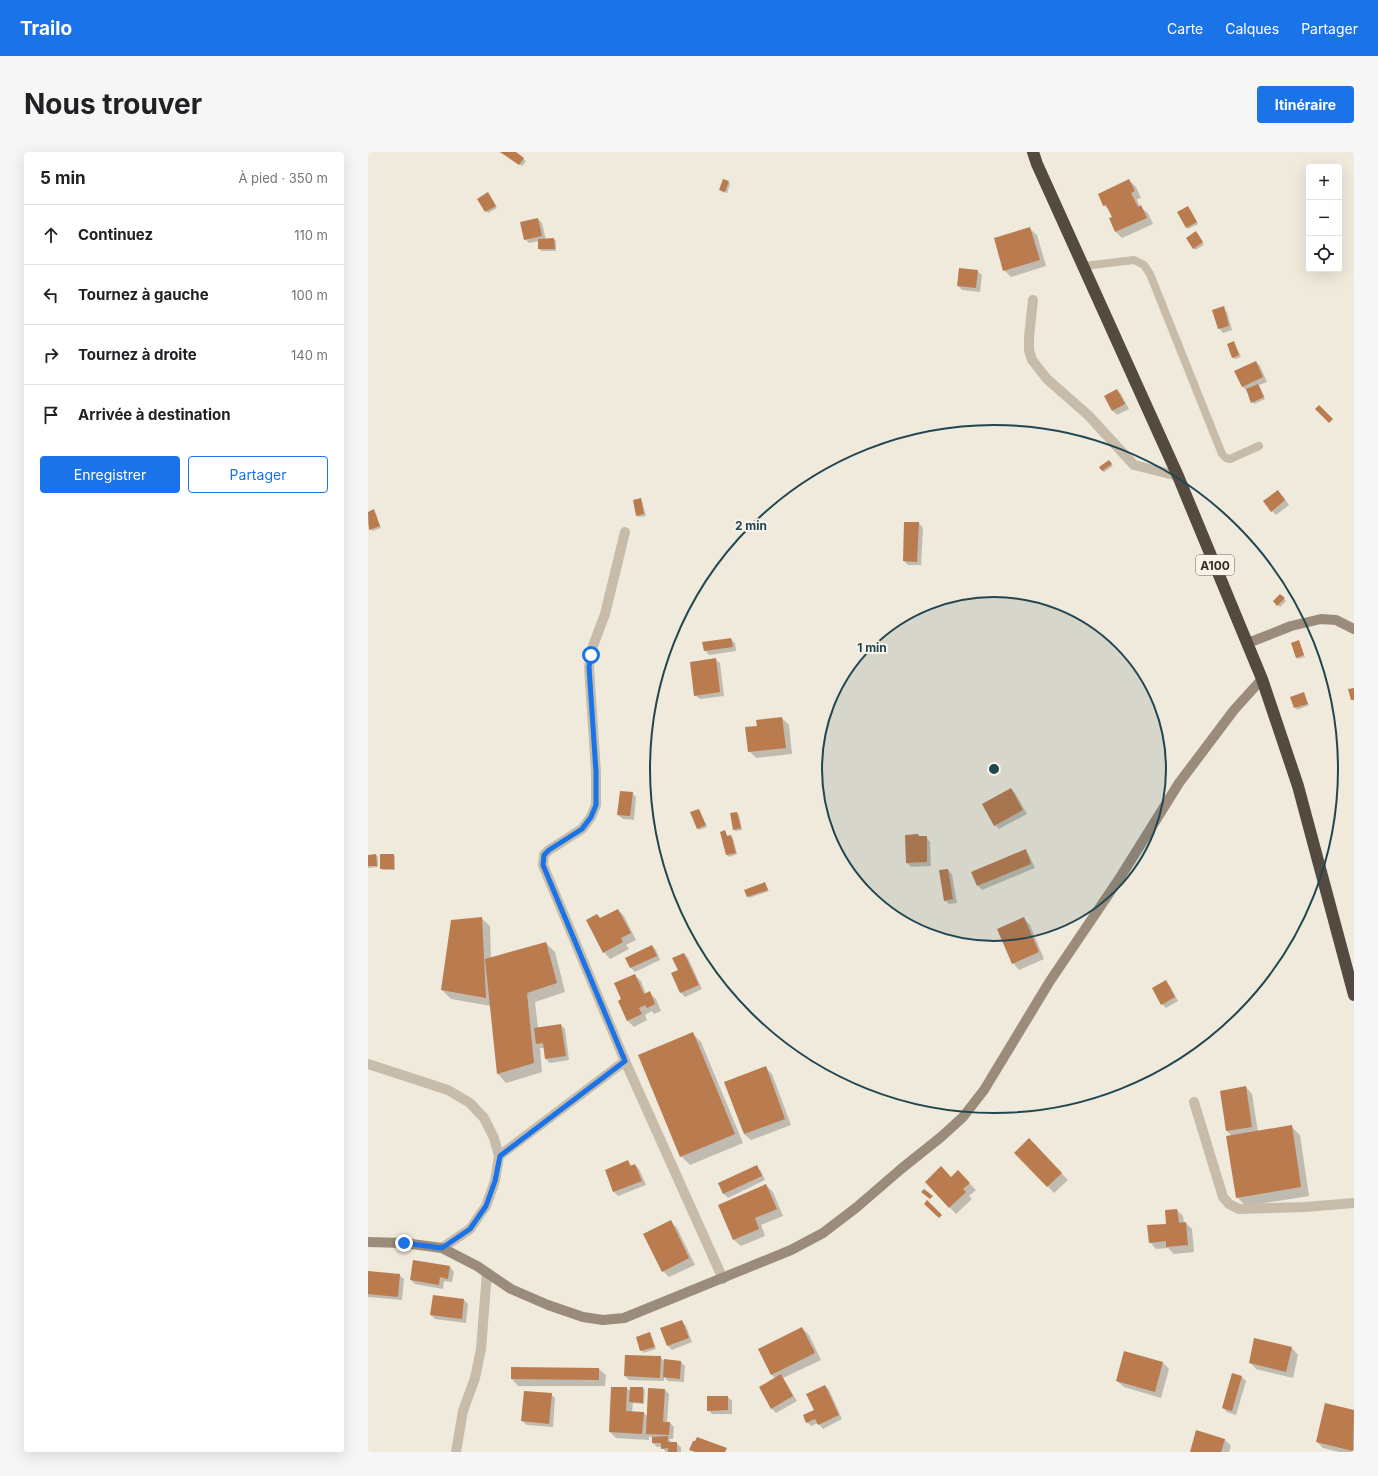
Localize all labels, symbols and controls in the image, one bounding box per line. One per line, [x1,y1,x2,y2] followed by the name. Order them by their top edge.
[20,17,72,40] text: Trailo
[1167,20,1203,37] text: Carte
[1225,20,1279,37] text: Calques
[1301,20,1358,37] text: Partager
[1257,86,1354,123] button: Itinéraire
[24,87,202,121] text: Nous trouver
[1306,164,1342,272] map controls
[1306,164,1342,200] button: +
[40,168,86,188] text: 5 min
[238,170,328,186] text: À pied · 350 m
[1306,200,1342,236] button: −
[40,224,62,246] icon: ahead
[78,225,153,244] text: Continuez
[294,227,328,243] text: 110 m
[1306,236,1342,272] button: locate
[40,284,62,306] icon: left
[78,285,209,304] text: Tournez à gauche
[291,287,328,303] text: 100 m
[40,344,62,366] icon: right
[78,345,197,364] text: Tournez à droite
[291,347,328,363] text: 140 m
[40,404,62,426] icon: arrive
[78,405,231,424] text: Arrivée à destination
[40,456,180,493] button: Enregistrer
[188,456,328,493] button: Partager
[735,518,767,533] text: 2 min
[1196,555,1234,575] road number: A100
[857,640,887,655] text: 1 min
[582,646,600,664] route start
[987,762,1001,776] centre of rings
[395,1234,413,1252] route end

